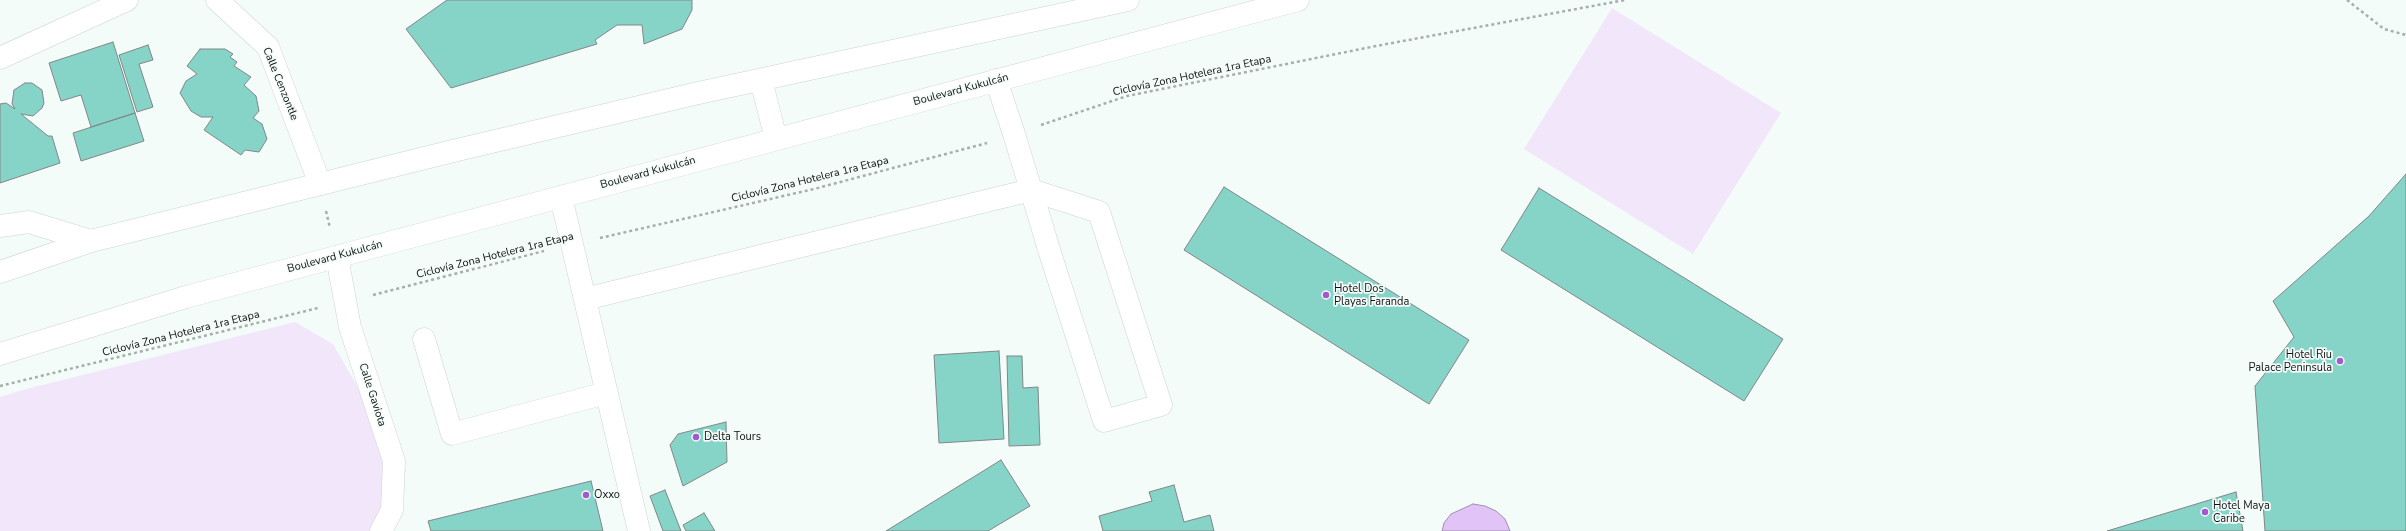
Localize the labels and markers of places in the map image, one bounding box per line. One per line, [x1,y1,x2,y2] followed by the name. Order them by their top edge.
[1334,282,1409,308] place label: Hotel Dos Playas Faranda
[1321,290,1331,300] marker: Hotel Dos Playas Faranda
[2249,348,2332,374] place label: Hotel Riu Palace Peninsula
[2335,356,2345,366] marker: Hotel Riu Palace Peninsula
[704,430,761,444] place label: Delta Tours
[691,432,701,442] marker: Delta Tours
[594,488,620,502] place label: Oxxo
[581,490,591,500] marker: Oxxo
[2213,499,2270,525] place label: Hotel Maya Caribe
[2200,507,2210,517] marker: Hotel Maya Caribe

